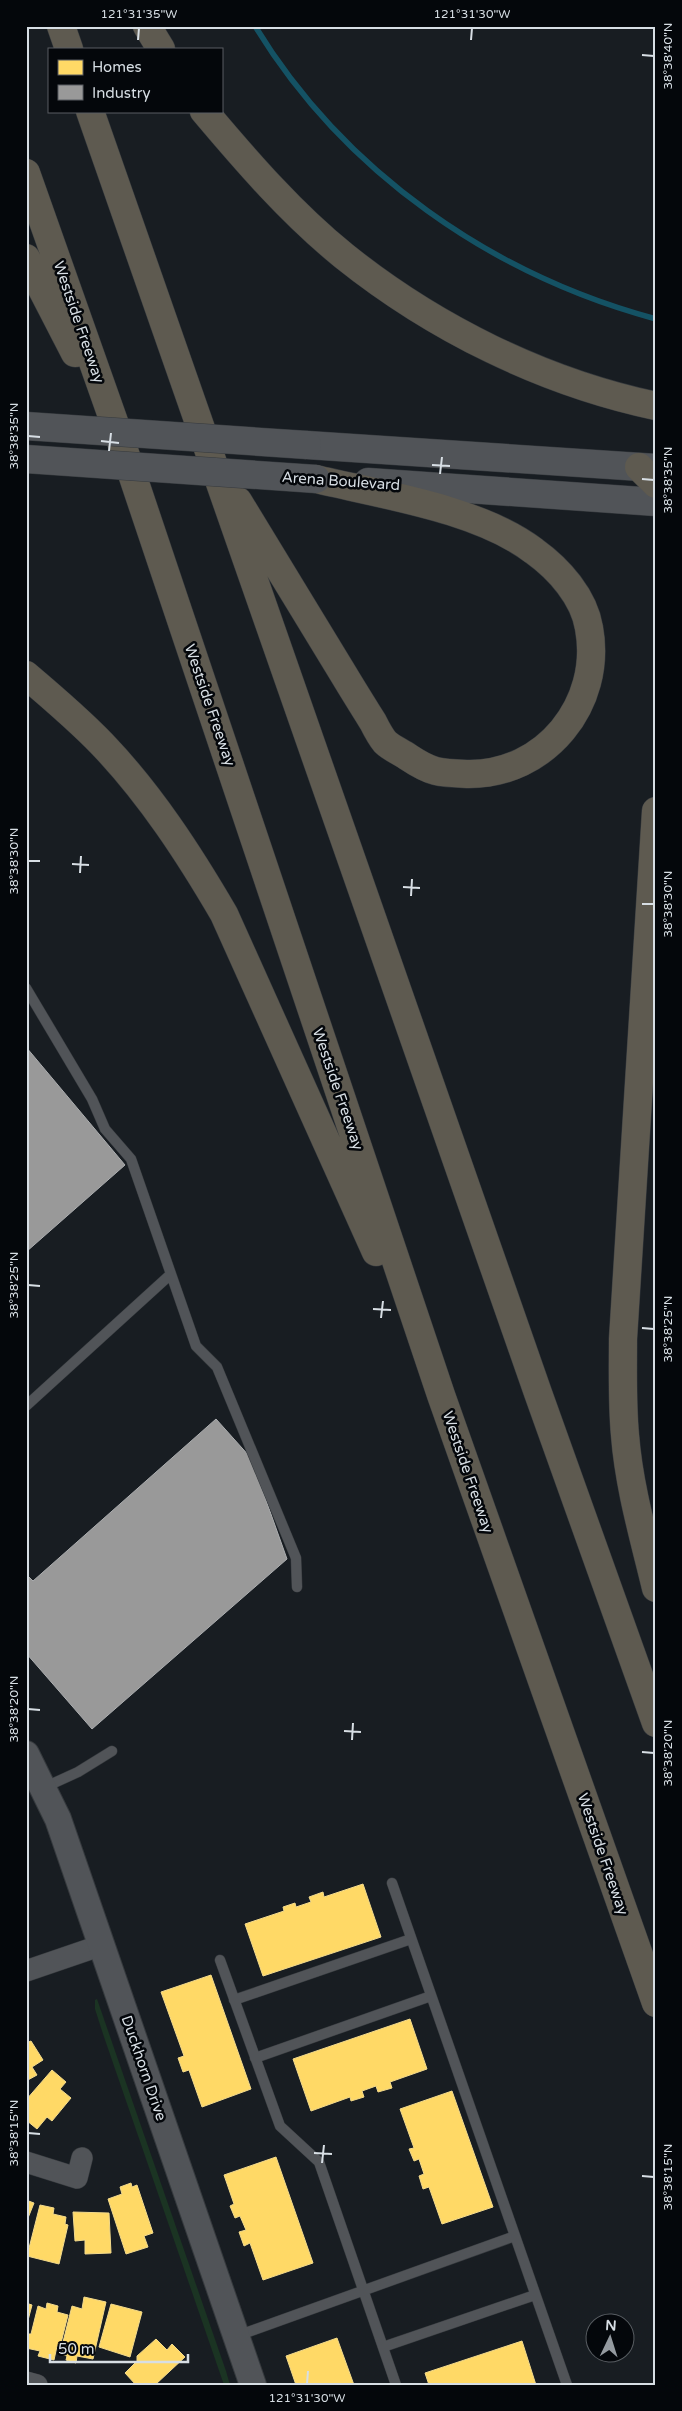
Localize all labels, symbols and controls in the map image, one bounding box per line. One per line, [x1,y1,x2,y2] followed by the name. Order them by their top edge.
[100,7,178,21] text: 121°31'35"W
[433,7,511,21] text: 121°31'30"W
[661,23,675,90] text: 38°38'40"N
[48,48,222,112] legend
[92,58,142,76] text: Homes
[92,84,151,102] text: Industry
[50,259,108,385] street label: Westside Freeway
[7,403,21,470] text: 38°38'35"N
[661,447,675,514] text: 38°38'35"N
[281,468,401,494] street label: Arena Boulevard
[181,642,239,768] street label: Westside Freeway
[7,828,21,895] text: 38°38'30"N
[661,871,675,938] text: 38°38'30"N
[309,1026,367,1152] street label: Westside Freeway
[7,1252,21,1319] text: 38°38'25"N
[661,1296,675,1363] text: 38°38'25"N
[439,1409,497,1535] street label: Westside Freeway
[7,1676,21,1743] text: 38°38'20"N
[661,1720,675,1787] text: 38°38'20"N
[574,1791,632,1917] street label: Westside Freeway
[118,2013,170,2123] street label: Duckhorn Drive
[7,2100,21,2167] text: 38°38'15"N
[661,2144,675,2211] text: 38°38'15"N
[584,2314,634,2364] north arrow
[605,2317,617,2334] text: N
[50,2331,188,2363] scale bar
[58,2340,95,2358] text: 50 m
[268,2391,346,2405] text: 121°31'30"W

